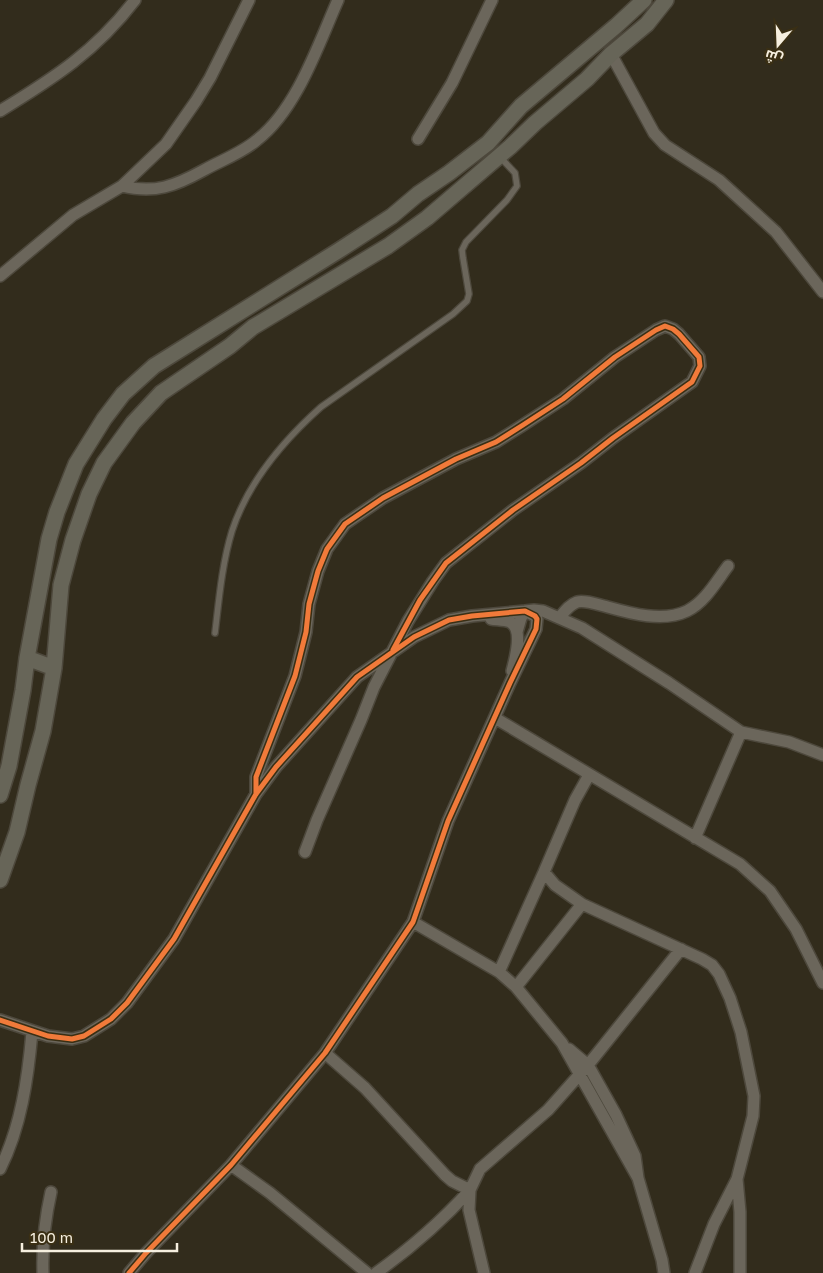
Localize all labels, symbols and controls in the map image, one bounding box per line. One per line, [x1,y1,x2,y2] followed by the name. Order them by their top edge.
[753,20,803,70] north arrow
[762,46,785,69] text: ش
[22,1220,178,1252] scale bar
[30,1228,73,1246] text: 100 m

